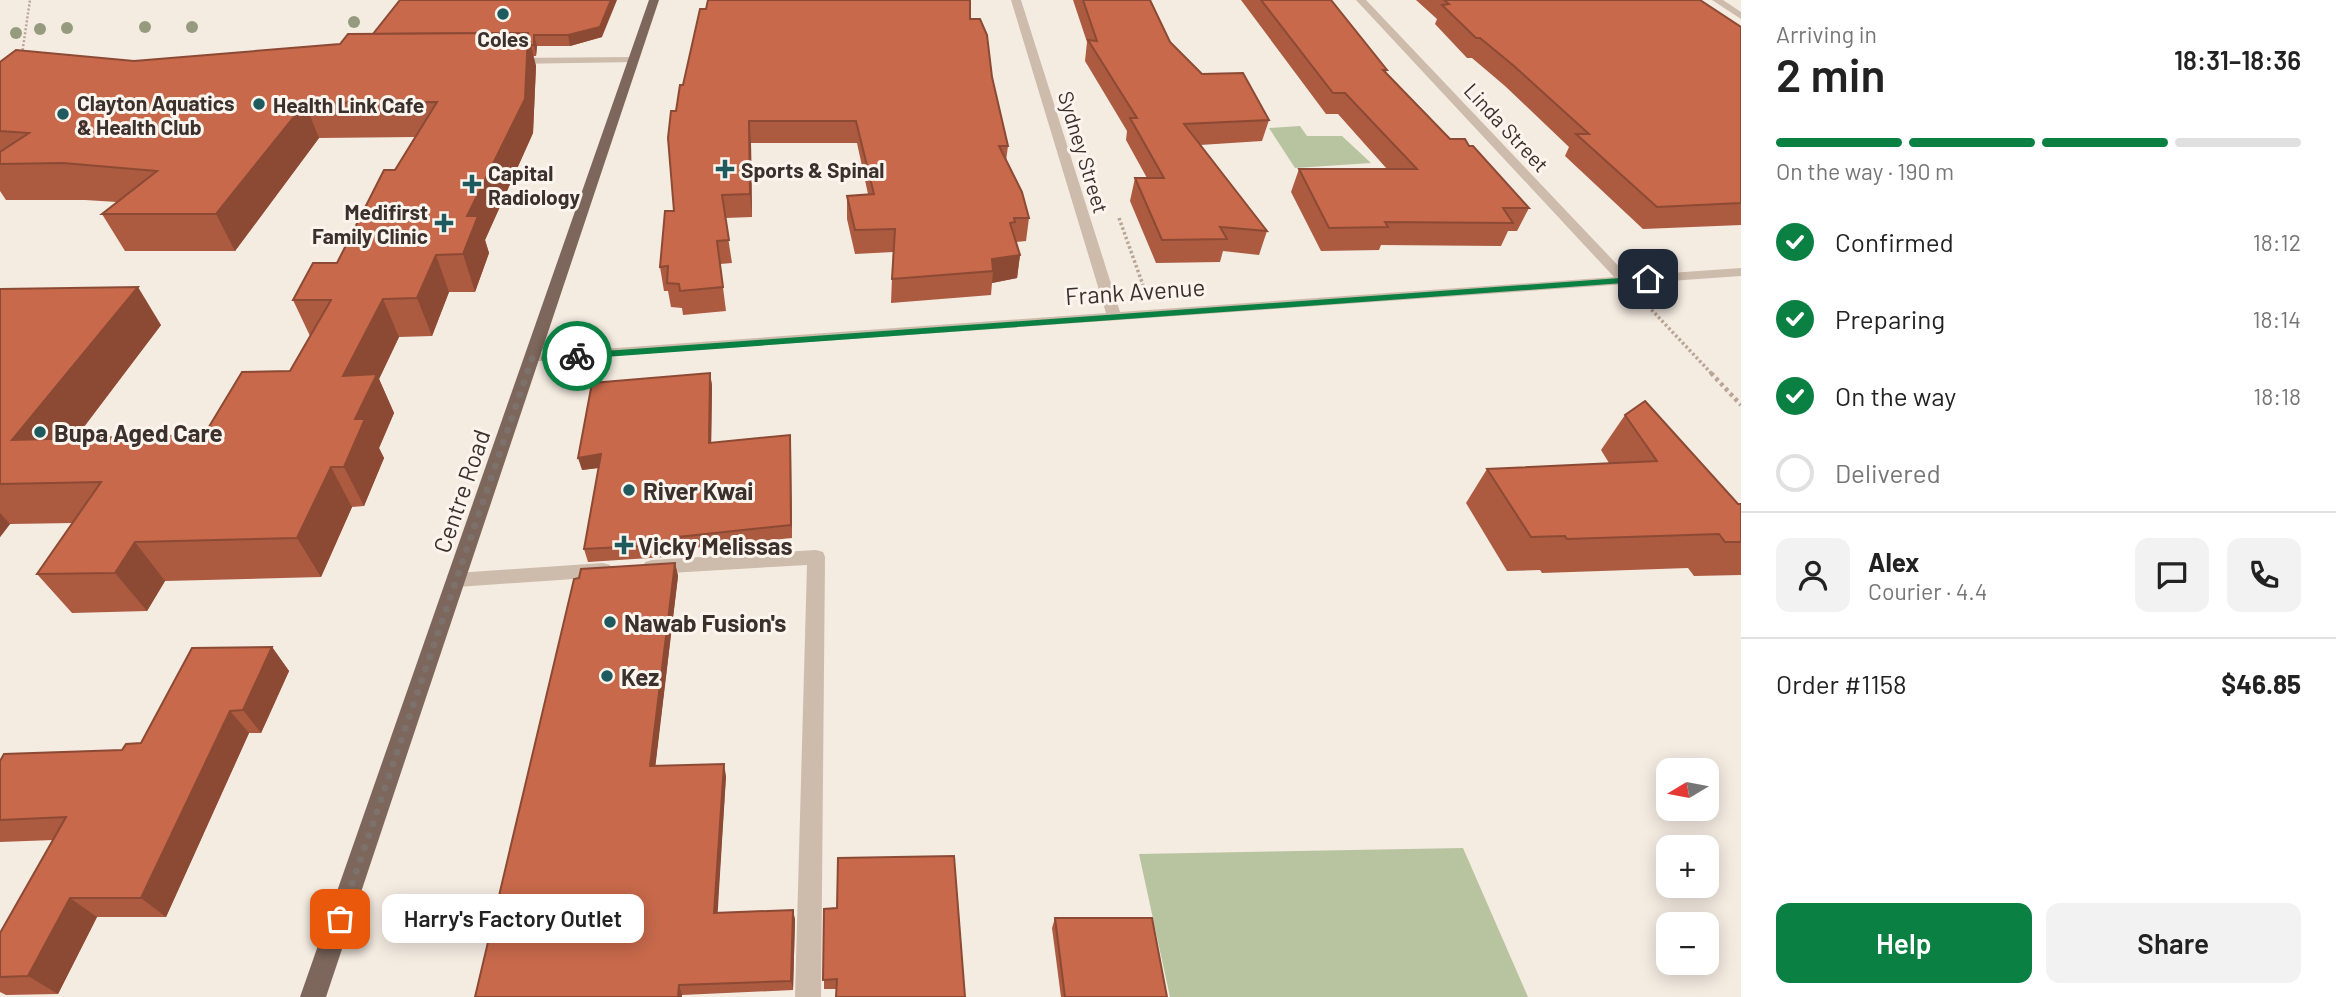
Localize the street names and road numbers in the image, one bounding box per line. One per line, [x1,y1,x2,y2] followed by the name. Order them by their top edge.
[1460,77,1554,177] street label: Linda Street
[1054,88,1114,216] street label: Sydney Street
[1064,272,1206,310] street label: Frank Avenue
[426,426,496,556] street label: Centre Road

